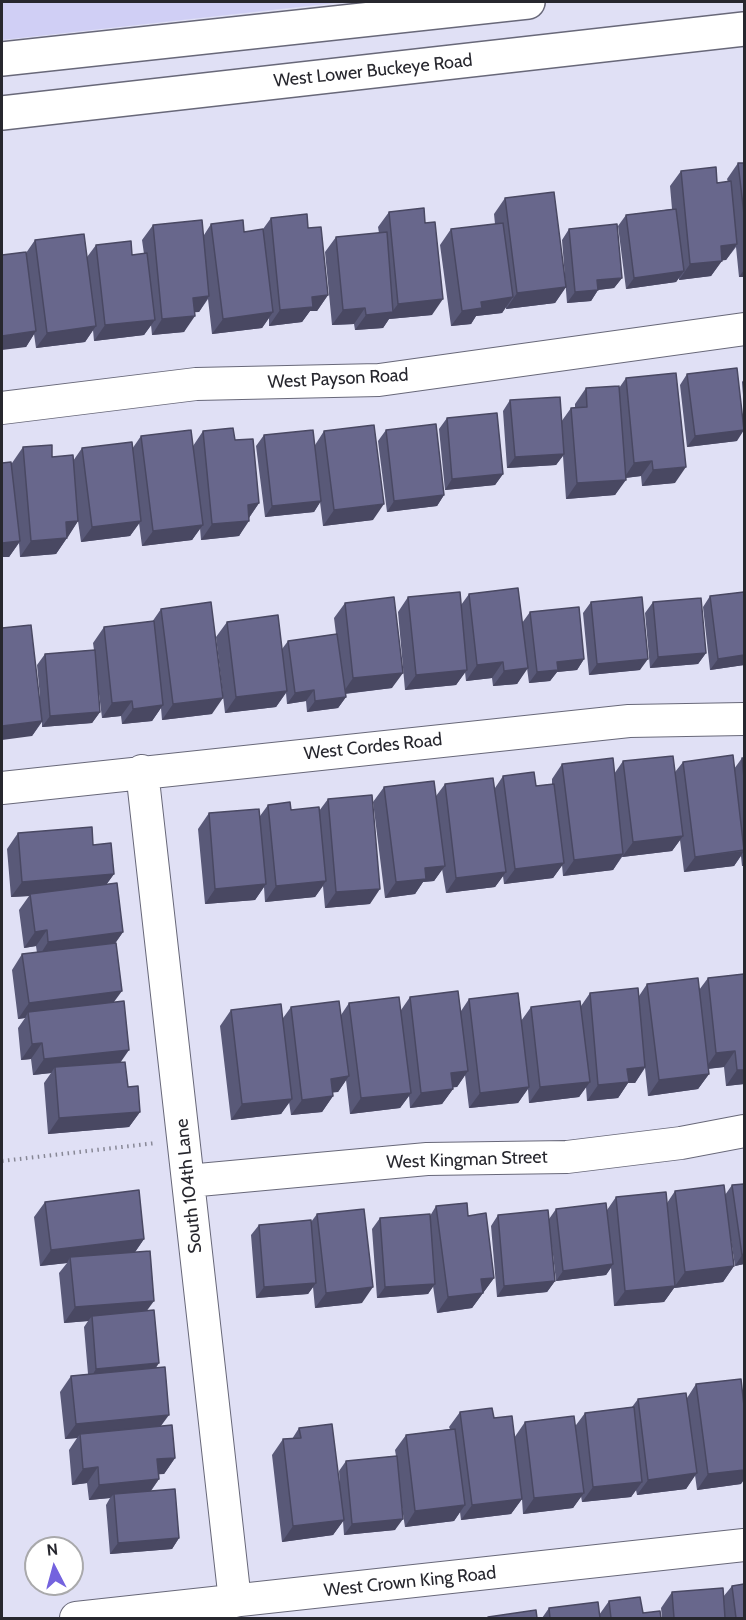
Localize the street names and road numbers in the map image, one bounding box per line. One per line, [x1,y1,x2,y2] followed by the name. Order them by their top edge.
[272,50,474,92] street label: West Lower Buckeye Road
[267,365,409,393] street label: West Payson Road
[303,729,443,765] street label: West Cordes Road
[171,1118,207,1254] street label: South 104th Lane
[386,1146,548,1174] street label: West Kingman Street
[323,1562,497,1602] street label: West Crown King Road

